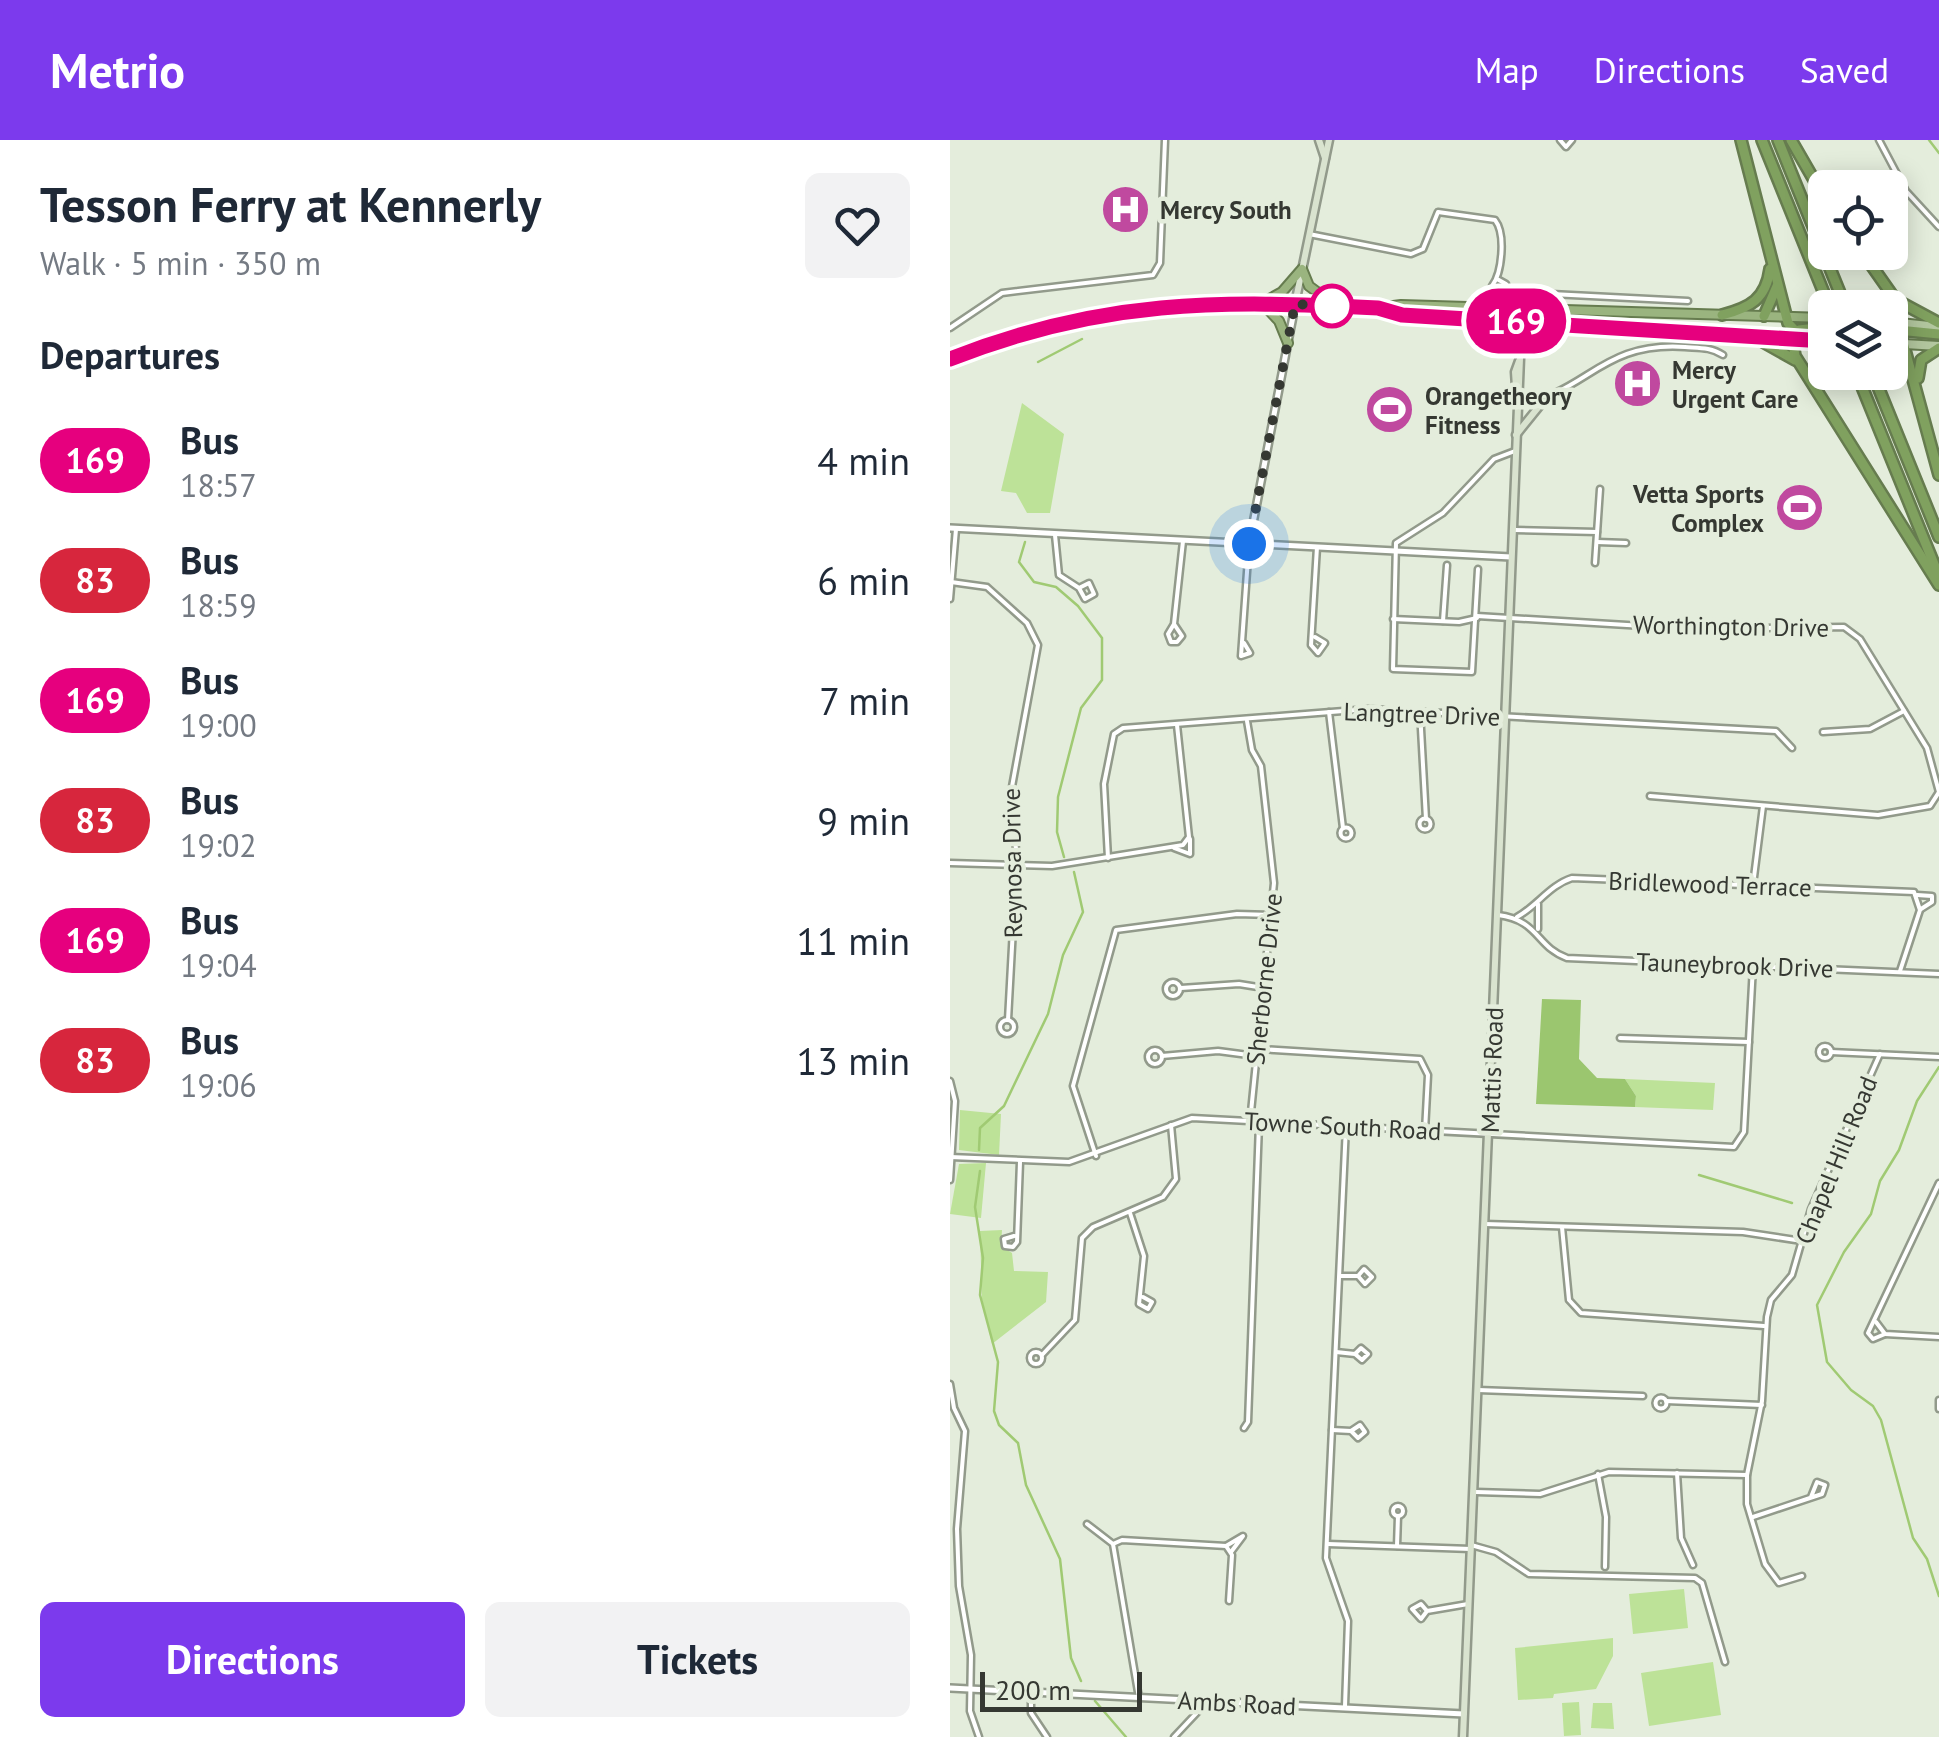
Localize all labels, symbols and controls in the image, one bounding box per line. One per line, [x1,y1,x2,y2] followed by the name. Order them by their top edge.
[50,39,185,101] text: Metrio
[1475,47,1539,93] text: Map
[1594,47,1745,93] text: Directions
[1800,47,1889,93] text: Saved
[1808,170,1908,390] map controls
[1808,170,1908,270] button: locate
[40,173,541,235] text: Tesson Ferry at Kennerly
[805,173,910,278] button: heart
[1099,184,1151,236] hospital icon: Mercy South
[1160,194,1292,226] place label: Mercy South
[40,242,321,284] text: Walk · 5 min · 350 m
[1311,285,1353,327] unlabelled marker
[1458,288,1574,354] line badge: 169
[1808,290,1908,390] button: layers
[1486,298,1546,344] text: 169
[40,330,220,379] text: Departures
[1672,354,1798,415] place label: Mercy Urgent Care
[1611,358,1663,410] hospital icon: Mercy Urgent Care
[1425,380,1573,441] place label: Orangetheory Fitness
[1364,384,1416,436] sports icon: Orangetheory Fitness
[180,415,239,464] text: Bus
[817,436,910,485] text: 4 min
[65,437,125,483] text: 169
[180,464,257,506] text: 18:57
[1632,478,1764,539] place label: Vetta Sports Complex
[1773,482,1825,534] sports icon: Vetta Sports Complex
[1224,519,1274,569] your location
[180,535,239,584] text: Bus
[817,556,910,605] text: 6 min
[75,557,115,603] text: 83
[180,584,257,626] text: 18:59
[1633,608,1829,644] street label: Worthington Drive
[180,655,239,704] text: Bus
[819,676,910,725] text: 7 min
[65,677,125,723] text: 169
[1343,695,1501,733] street label: Langtree Drive
[180,704,257,746] text: 19:00
[180,775,239,824] text: Bus
[995,788,1029,938] street label: Reynosa Drive
[817,796,910,845] text: 9 min
[75,797,115,843] text: 83
[180,824,257,866] text: 19:02
[1608,864,1812,904] street label: Bridlewood Terrace
[1239,891,1289,1067] street label: Sherborne Drive
[180,895,239,944] text: Bus
[797,916,910,965] text: 11 min
[65,917,125,963] text: 169
[180,944,257,986] text: 19:04
[1636,946,1834,984] street label: Tauneybrook Drive
[1474,1007,1510,1133] street label: Mattis Road
[180,1015,239,1064] text: Bus
[797,1036,910,1085] text: 13 min
[75,1037,115,1083] text: 83
[180,1064,257,1106] text: 19:06
[1788,1071,1884,1249] street label: Chapel Hill Road
[1244,1105,1442,1147] street label: Towne South Road
[40,1602,465,1717] button: Directions
[485,1602,910,1717] button: Tickets
[980,1667,1142,1712] scale bar
[995,1671,1071,1708] text: 200 m
[1177,1684,1297,1722] street label: Ambs Road

